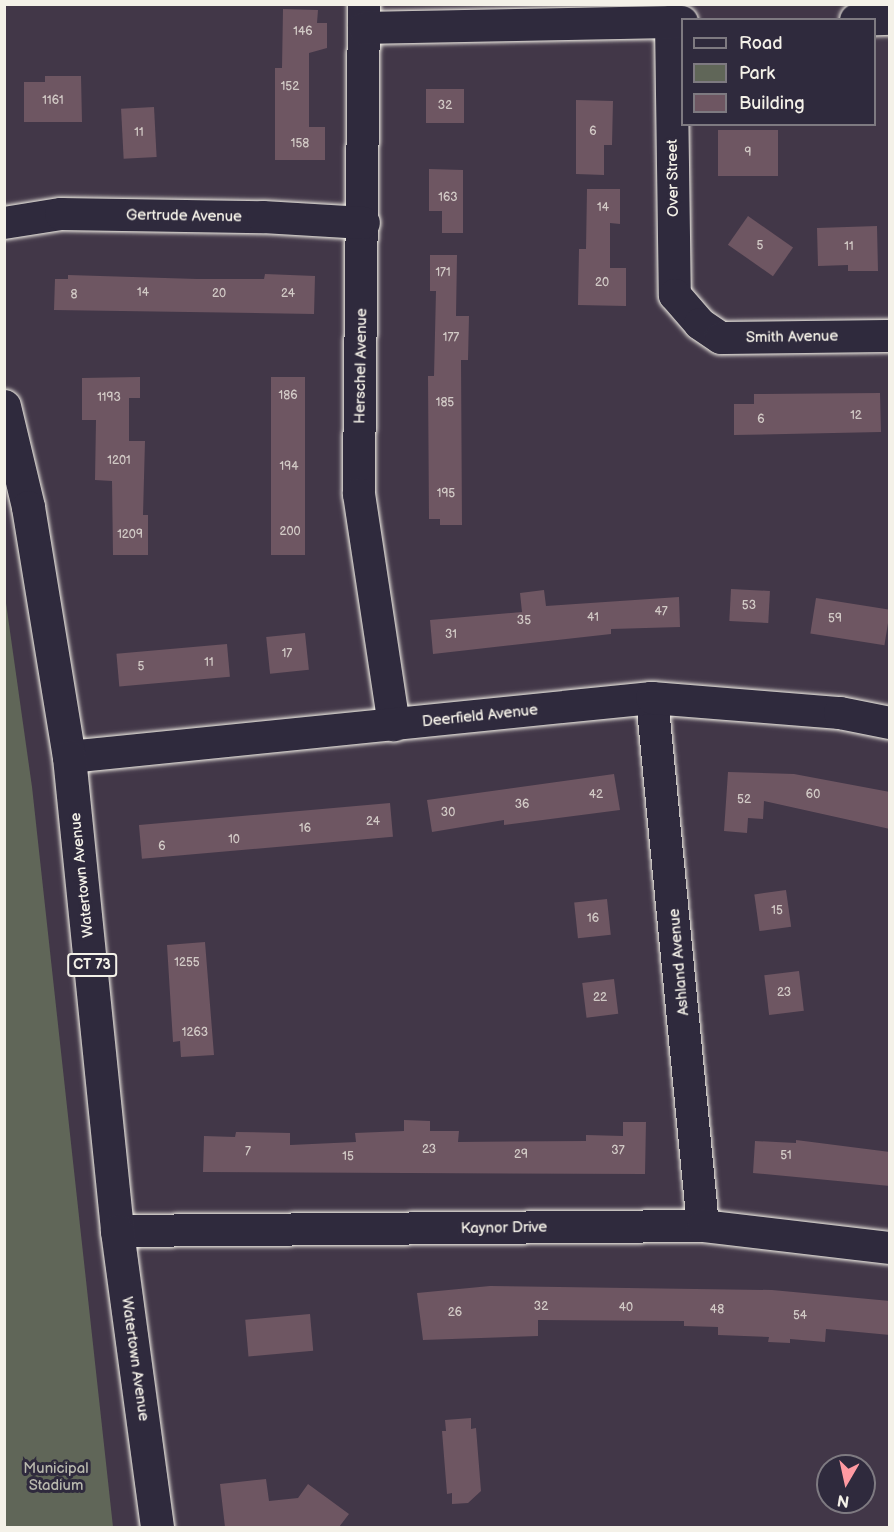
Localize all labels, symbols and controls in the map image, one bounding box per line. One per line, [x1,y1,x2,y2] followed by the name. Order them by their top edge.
[681,18,876,126] legend
[293,25,313,39] house number: 146
[739,33,783,54] text: Road
[739,63,775,84] text: Park
[281,80,299,94] house number: 152
[739,93,805,114] text: Building
[42,94,64,108] house number: 1161
[438,99,452,113] house number: 32
[589,125,597,139] house number: 6
[134,126,144,140] house number: 11
[291,137,309,151] house number: 158
[663,139,683,217] street label: Over Street
[745,146,751,160] house number: 9
[438,191,458,205] house number: 163
[597,201,609,215] house number: 14
[126,206,242,226] street label: Gertrude Avenue
[757,239,763,253] house number: 5
[844,240,854,254] house number: 11
[435,266,451,280] house number: 171
[595,276,609,290] house number: 20
[137,286,149,300] house number: 14
[212,287,226,301] house number: 20
[281,287,295,301] house number: 24
[71,288,77,302] house number: 8
[351,308,371,424] street label: Herschel Avenue
[746,327,838,347] street label: Smith Avenue
[443,331,459,345] house number: 177
[279,389,297,403] house number: 186
[97,391,121,405] house number: 1193
[436,396,454,410] house number: 185
[850,409,862,423] house number: 12
[757,413,765,427] house number: 6
[107,454,131,468] house number: 1201
[280,460,298,474] house number: 194
[437,487,455,501] house number: 195
[279,525,301,539] house number: 200
[117,528,143,542] house number: 1209
[742,599,756,613] house number: 53
[654,605,668,619] house number: 47
[587,611,599,625] house number: 41
[828,612,842,626] house number: 59
[517,614,531,628] house number: 35
[445,628,457,642] house number: 31
[282,647,292,661] house number: 17
[204,656,214,670] house number: 11
[138,660,144,674] house number: 5
[421,701,539,731] street label: Deerfield Avenue
[589,788,603,802] house number: 42
[806,788,820,802] house number: 60
[737,793,751,807] house number: 52
[515,798,529,812] house number: 36
[441,806,455,820] house number: 30
[66,812,98,938] street label: Watertown Avenue
[366,815,380,829] house number: 24
[299,822,311,836] house number: 16
[228,833,240,847] house number: 10
[158,840,166,854] house number: 6
[771,904,783,918] house number: 15
[665,908,693,1016] street label: Ashland Avenue
[587,912,599,926] house number: 16
[66,954,118,976] road number: CT 73
[174,956,200,970] house number: 1255
[777,986,791,1000] house number: 23
[593,991,607,1005] house number: 22
[182,1026,208,1040] house number: 1263
[422,1143,436,1157] house number: 23
[611,1144,625,1158] house number: 37
[245,1145,251,1159] house number: 7
[514,1148,528,1162] house number: 29
[780,1149,792,1163] house number: 51
[342,1150,354,1164] house number: 15
[461,1218,547,1238] street label: Kaynor Drive
[117,1296,153,1422] street label: Watertown Avenue
[534,1300,548,1314] house number: 32
[619,1301,633,1315] house number: 40
[710,1303,724,1317] house number: 48
[448,1306,462,1320] house number: 26
[793,1309,807,1323] house number: 54
[816,1454,876,1514] north arrow
[23,1459,89,1494] park label: Municipal Stadium
[836,1490,851,1511] text: N

